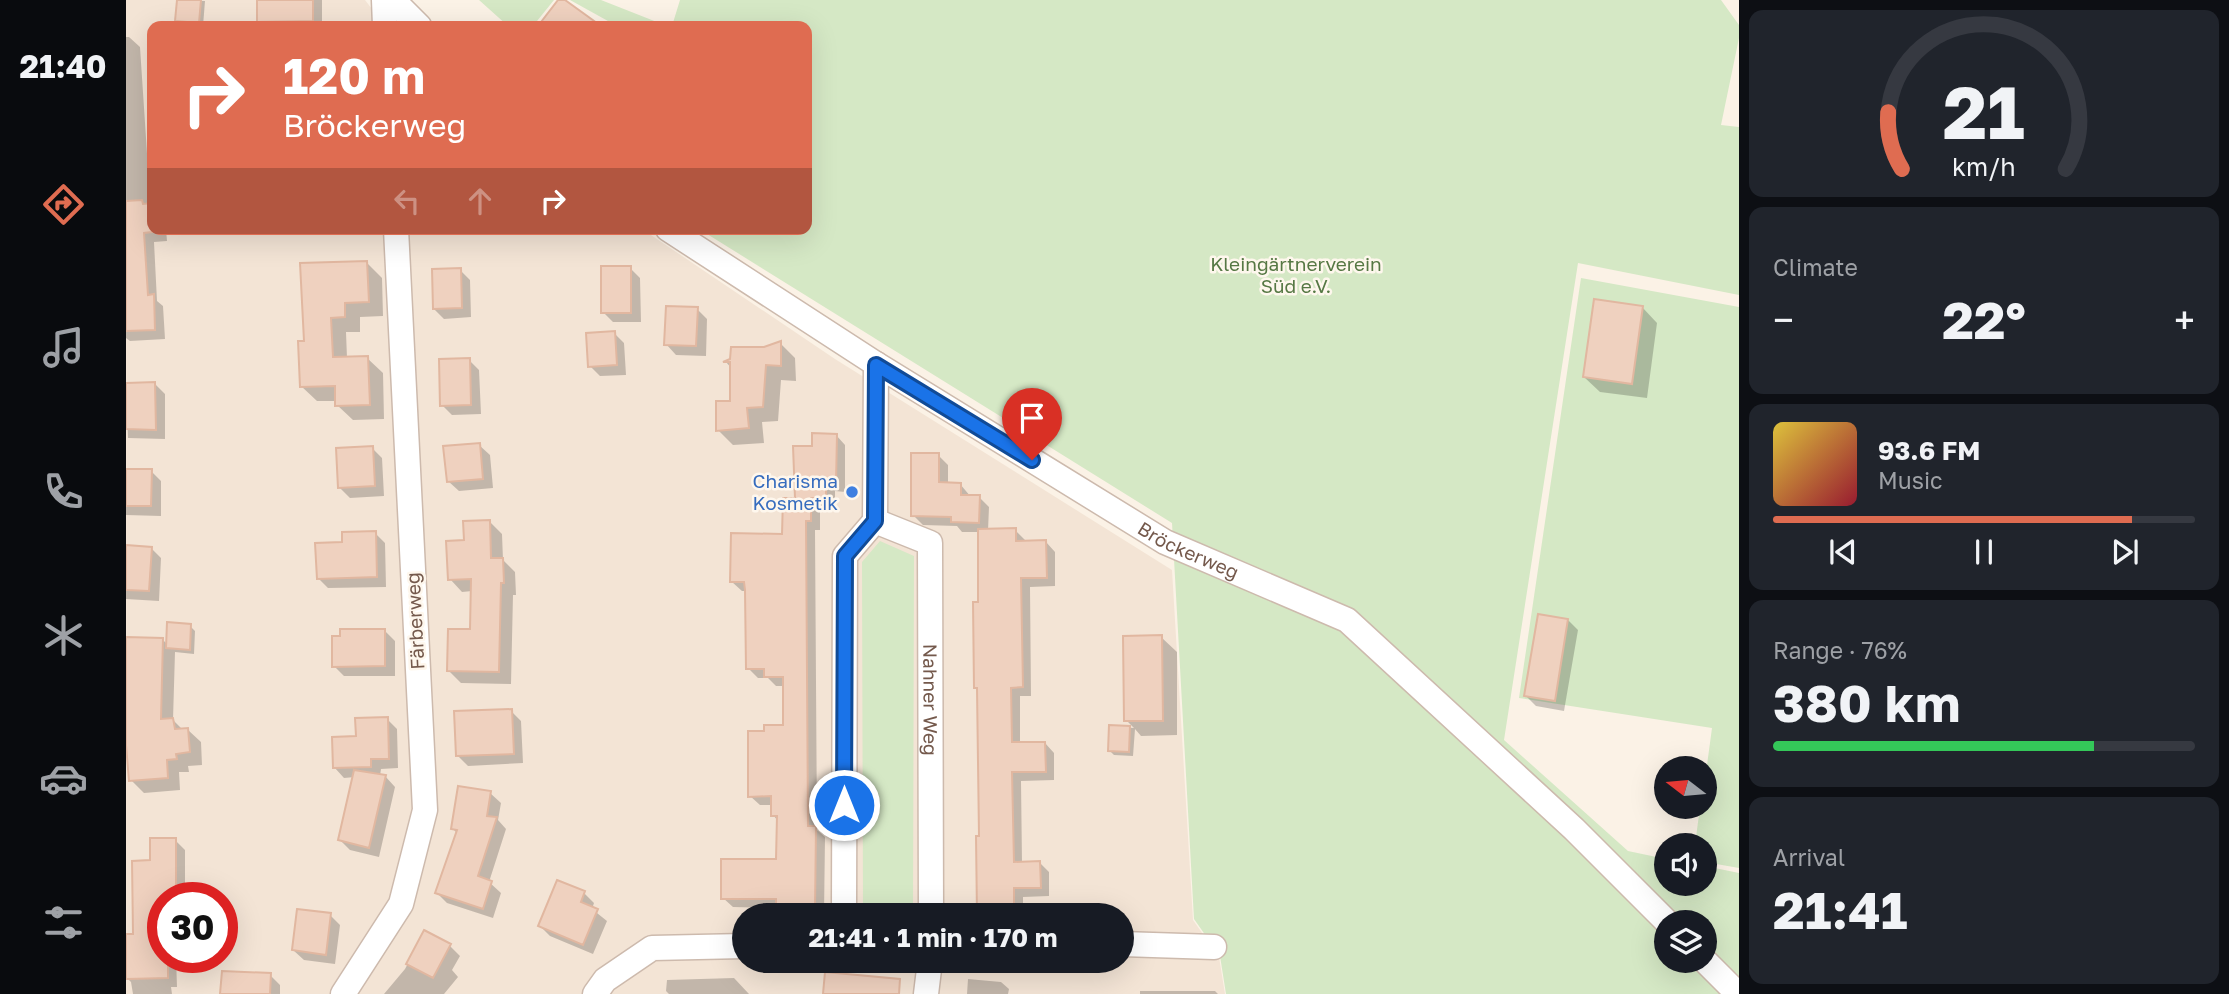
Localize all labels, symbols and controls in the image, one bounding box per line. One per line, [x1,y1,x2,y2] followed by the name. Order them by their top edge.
[283,46,425,105] text: 120 m
[19,47,107,85] text: 21:40
[168,49,259,140] icon: right
[1943,69,2025,156] text: 21
[283,106,466,144] text: Bröckerweg
[1952,151,2016,182] text: km/h
[39,180,88,229] icon: directions
[388,182,426,220] icon: left
[461,182,499,220] icon: ahead
[534,182,572,220] icon: right
[1210,252,1382,297] park label: Kleingärtnerverein Süd e.V.
[1773,253,1858,281] text: Climate
[1942,288,2026,350] text: 22°
[1773,297,1794,342] text: −
[2174,297,2195,342] text: +
[39,323,88,372] icon: music
[1002,388,1062,460] pin
[1013,399,1051,437] icon: arrive
[1878,435,1980,466] text: 93.6 FM
[1878,466,1943,494] text: Music
[39,467,88,516] icon: phone
[753,469,838,514] place label: Charisma Kosmetik
[844,484,860,500] marker: Charisma Kosmetik
[1134,516,1242,583] street label: Bröckerweg
[1824,533,1862,571] icon: previous
[1965,533,2003,571] icon: pause
[2106,533,2144,571] icon: next
[400,572,429,670] street label: Färberweg
[39,611,88,660] icon: climate
[1773,636,1907,664] text: Range · 76%
[919,644,943,756] street label: Nahner Weg
[1773,671,1960,733] text: 380 km
[39,754,88,803] icon: car
[1654,756,1717,819] north arrow
[1654,756,1717,973] map controls
[807,768,881,842] position arrow
[1654,833,1717,896] button: sound
[1773,843,1845,871] text: Arrival
[1773,878,1907,940] text: 21:41
[147,882,238,973] speed limit sign: 30
[39,898,88,947] icon: filters
[1654,910,1717,973] button: layers
[808,922,1058,953] text: 21:41 · 1 min · 170 m

